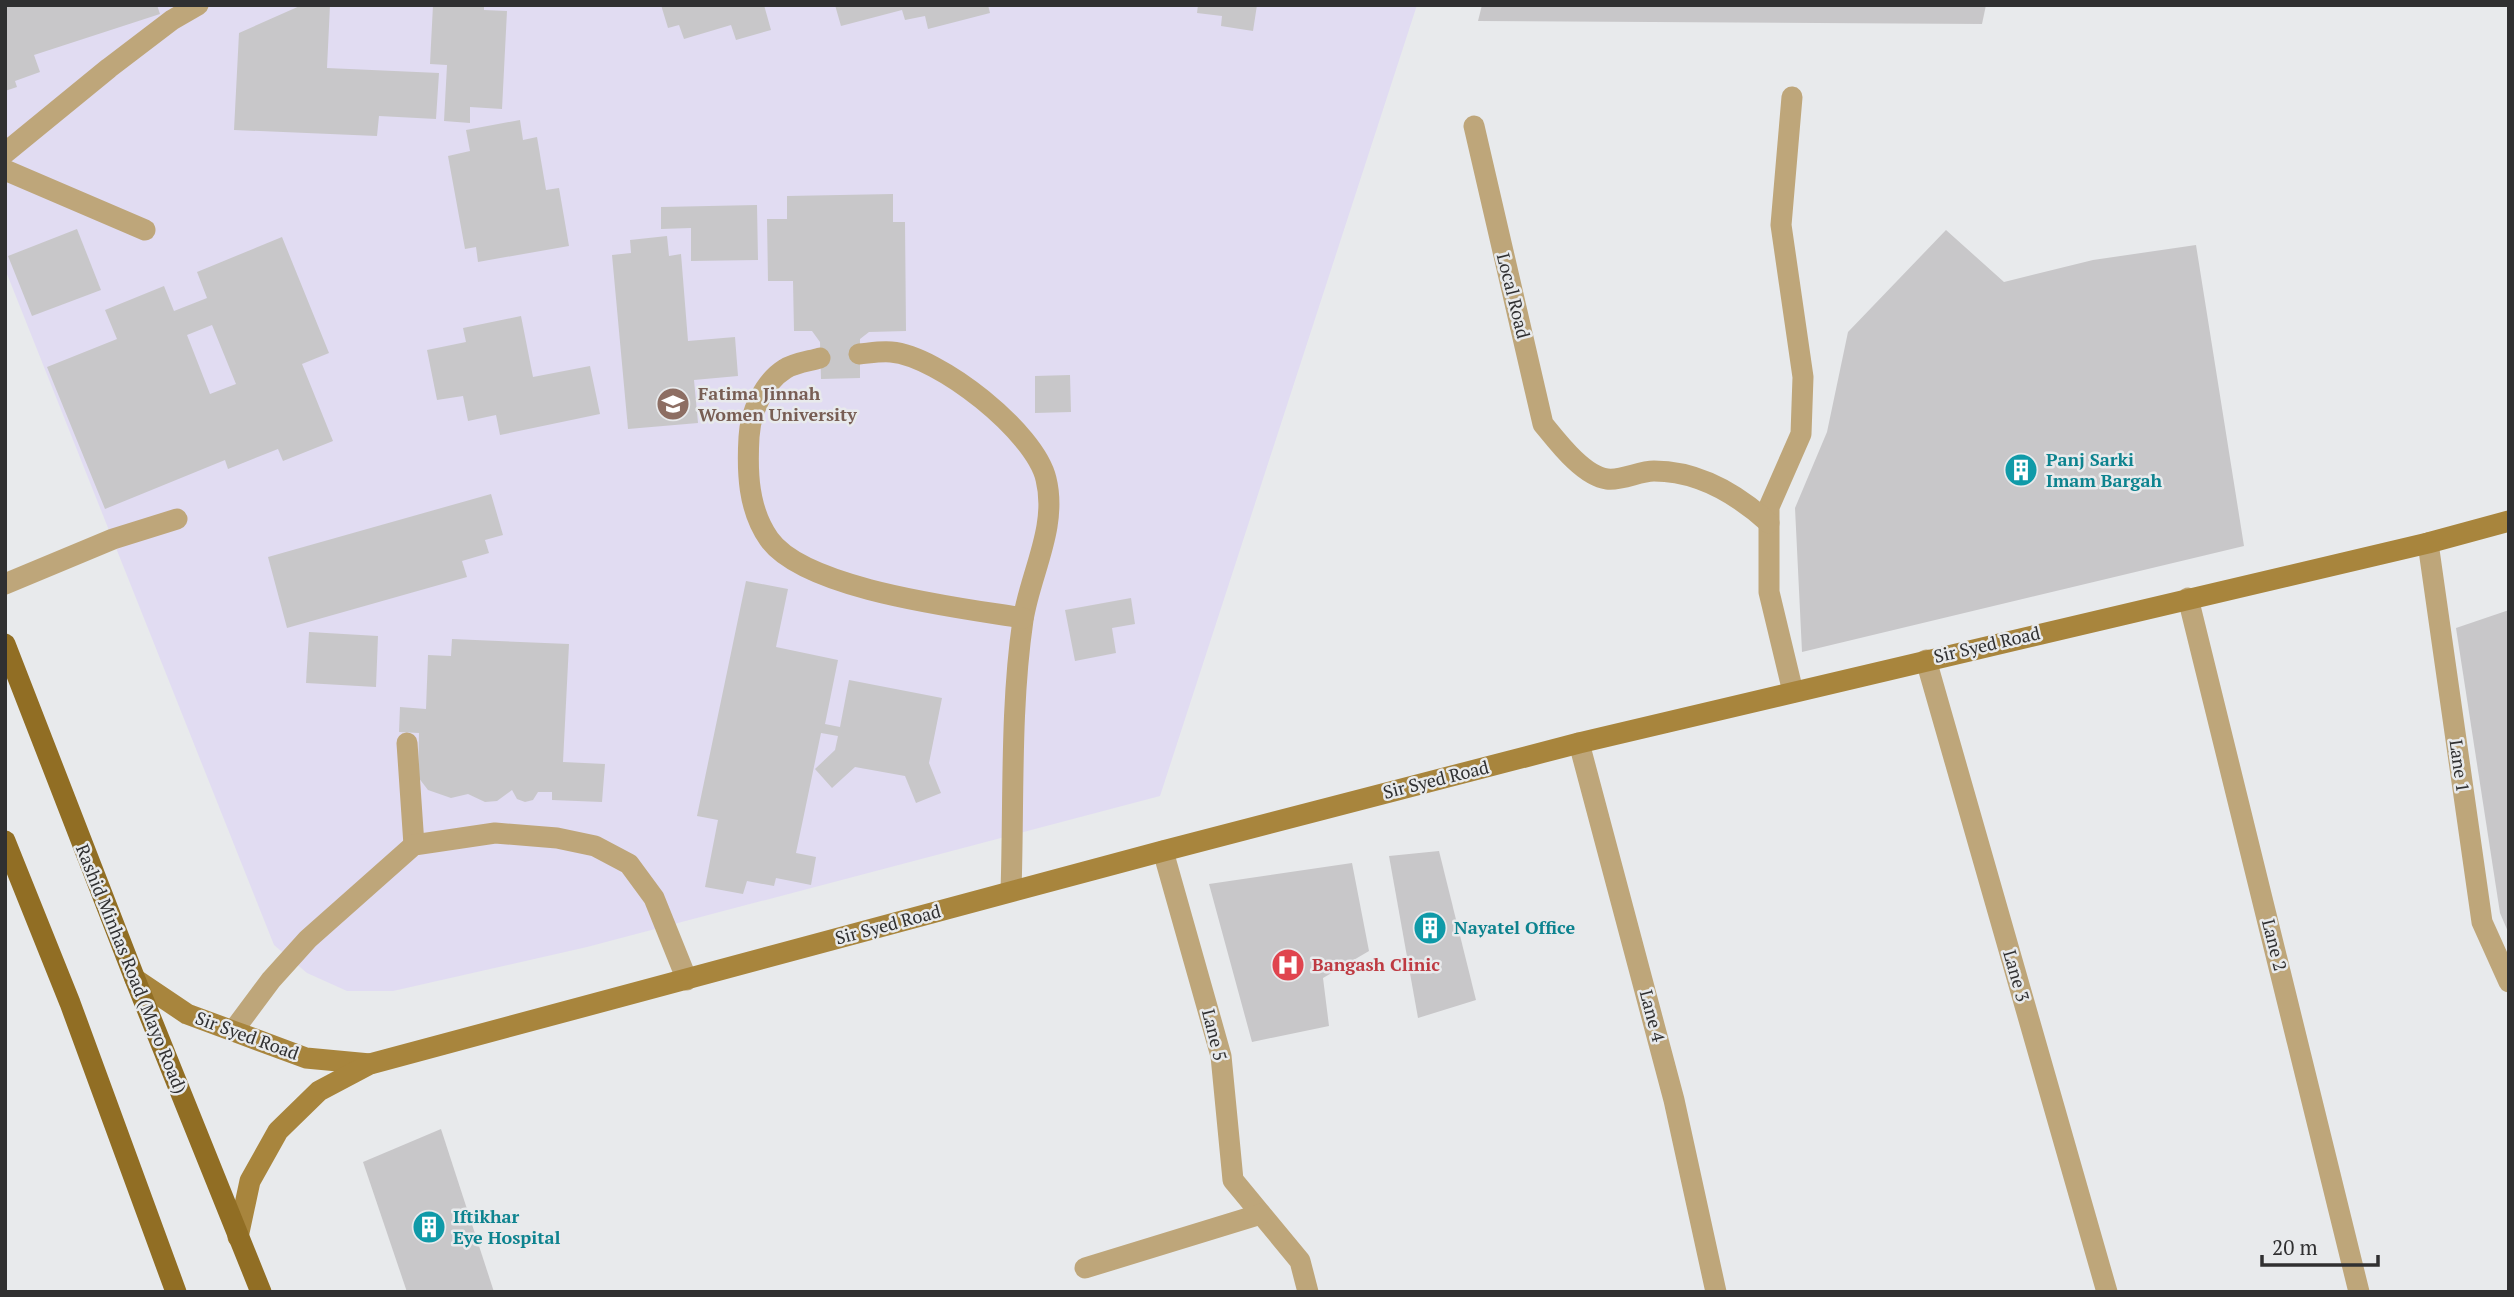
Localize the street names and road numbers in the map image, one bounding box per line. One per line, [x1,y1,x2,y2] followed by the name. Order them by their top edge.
[1492,251,1536,341] street label: Local Road
[1931,620,2042,668] street label: Sir Syed Road
[2444,738,2476,794] street label: Lane 1
[1380,754,1491,804] street label: Sir Syed Road
[71,840,193,1097] street label: Rashid Minhas Road (Mayo Road)
[832,898,943,950] street label: Sir Syed Road
[2257,916,2293,973] street label: Lane 2
[1998,947,2036,1004] street label: Lane 3
[1635,987,1671,1045] street label: Lane 4
[192,1005,302,1065] street label: Sir Syed Road
[1197,1006,1233,1063] street label: Lane 5

